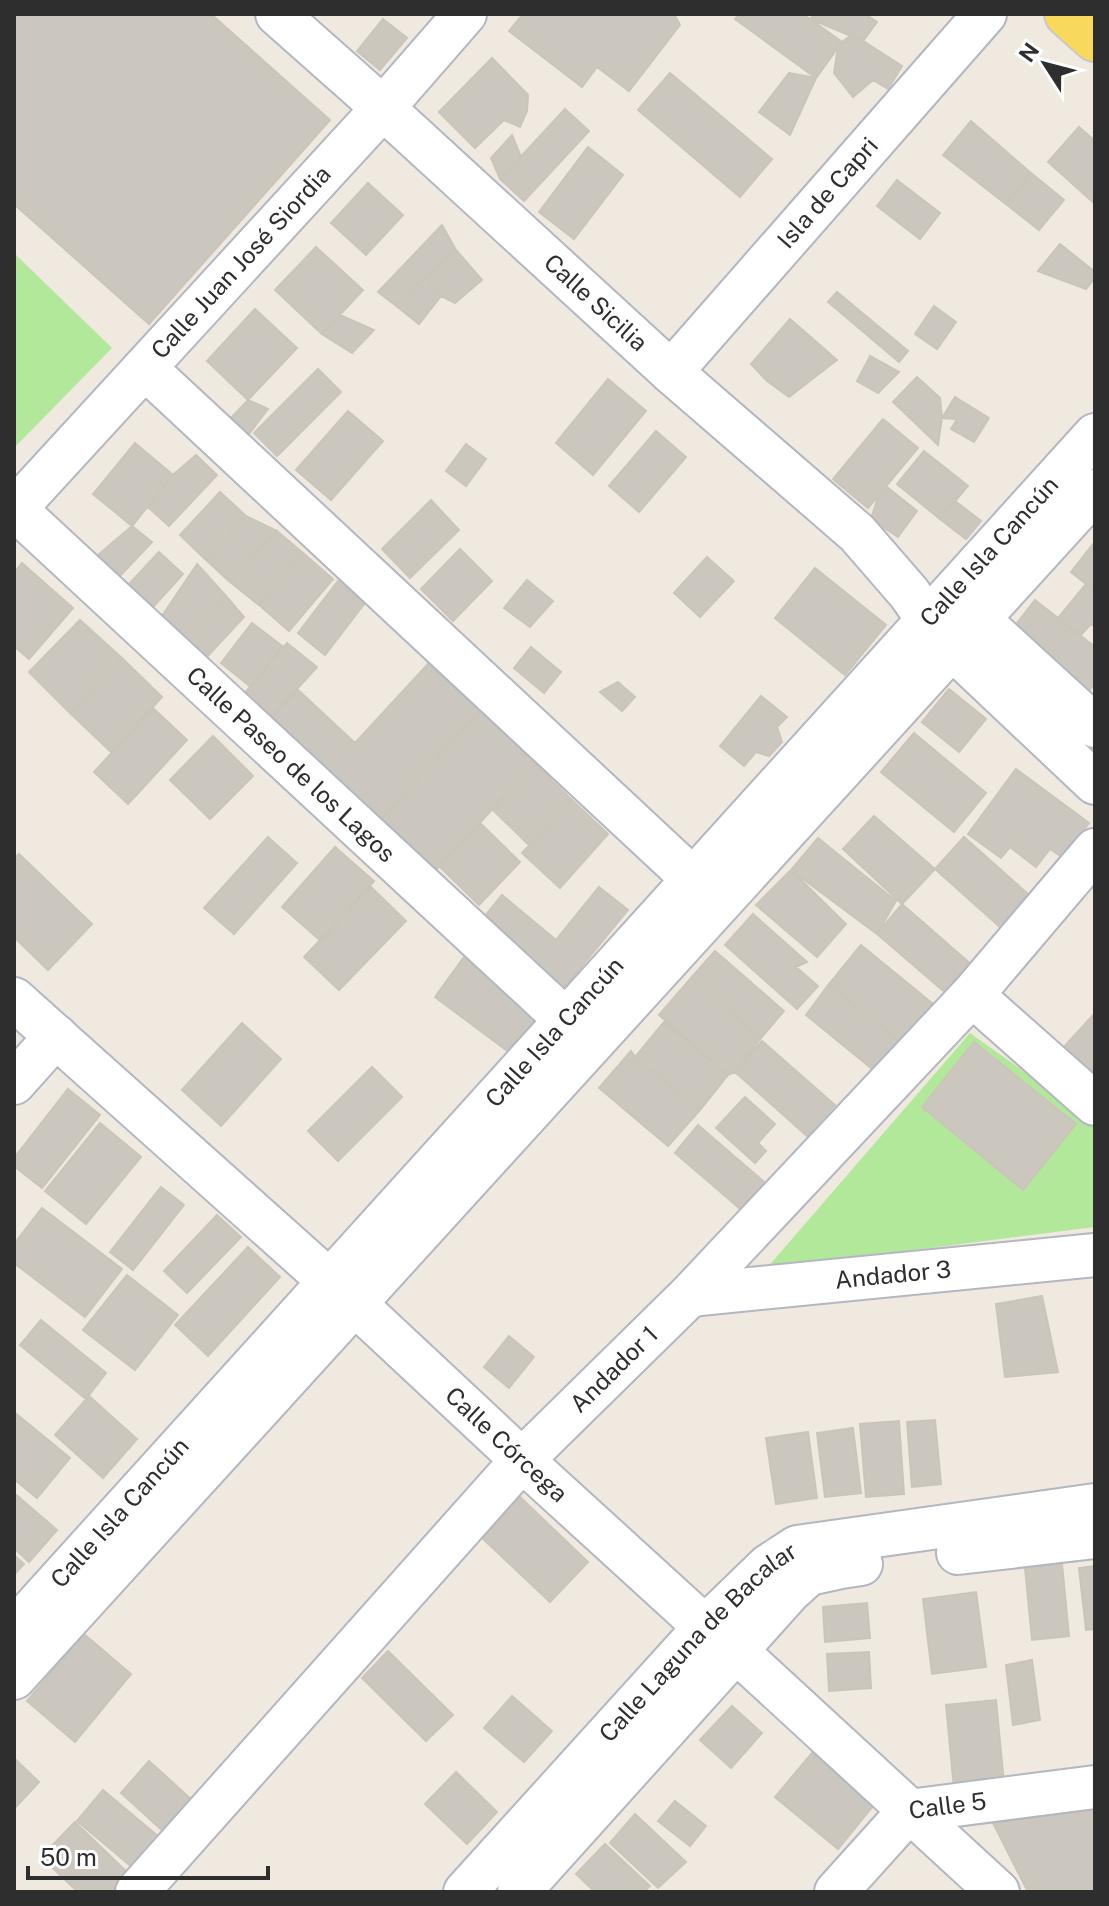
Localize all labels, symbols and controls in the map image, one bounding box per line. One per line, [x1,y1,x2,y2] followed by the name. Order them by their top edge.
[1005,24,1085,104] north arrow
[1013,38,1044,67] text: N
[771,131,883,253] street label: Isla de Capri
[145,160,336,364] street label: Calle Juan José Siordia
[539,248,654,356] street label: Calle Sicilia
[914,470,1064,632] street label: Calle Isla Cancún
[181,660,401,867] street label: Calle Paseo de los Lagos
[479,951,629,1112] street label: Calle Isla Cancún
[833,1254,952,1294] street label: Andador 3
[564,1320,663,1418] street label: Andador 1
[440,1381,574,1507] street label: Calle Córcega
[44,1431,194,1593] street label: Calle Isla Cancún
[593,1536,802,1747] street label: Calle Laguna de Bacalar
[907,1786,988,1824] street label: Calle 5
[28,1830,268,1880] scale bar
[40,1843,97,1871] text: 50 m

